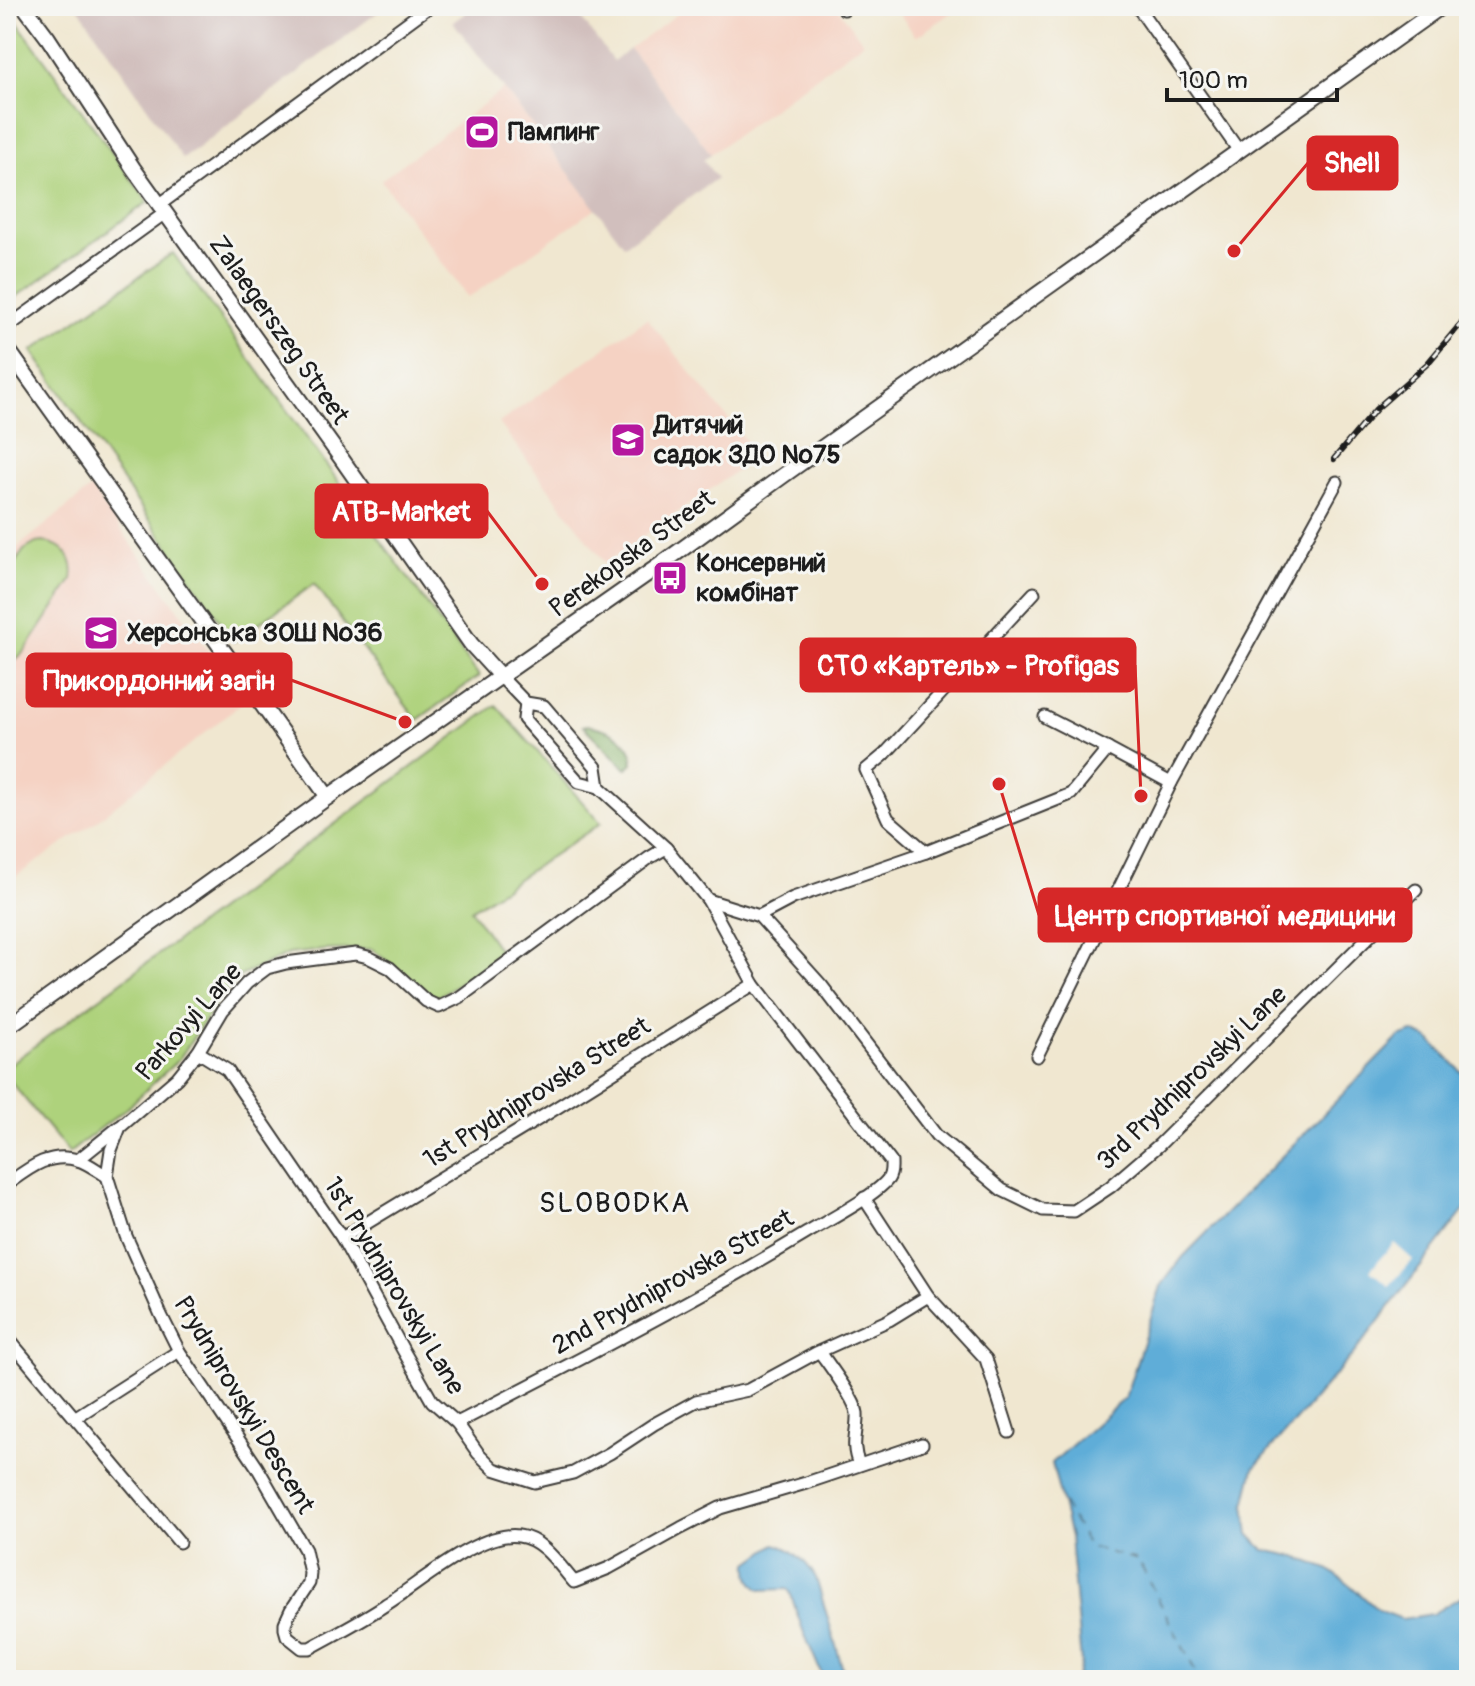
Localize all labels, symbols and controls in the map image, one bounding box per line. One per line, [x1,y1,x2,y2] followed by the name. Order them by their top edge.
[1167,52,1337,102] scale bar
[1179,66,1248,95] text: 100 m
[463,113,501,151] sports icon: Пампинг
[508,116,601,148] place label: Пампинг
[1308,137,1397,189] callout: Shell
[1324,146,1380,181] text: Shell
[202,229,356,431] street label: Zalaegerszeg Street
[652,409,841,471] place label: Дитячий садок ЗДО №75
[609,421,647,459] school or university icon: Дитячий садок ЗДО №75
[543,483,721,625] street label: Perekopska Street
[316,485,487,537] callout: ATB-Market
[331,495,471,530] text: ATB-Market
[696,547,826,609] place label: Консервний комбінат
[651,559,689,597] bus stop icon: Консервний комбінат
[82,614,120,652] school or university icon: Херсонська ЗОШ №36
[127,617,383,649] place label: Херсонська ЗОШ №36
[801,639,1135,691] callout: СТО «Картель» - Profigas
[817,649,1119,684] text: СТО «Картель» - Profigas
[27,654,291,706] callout: Прикордонний загін
[43,664,275,699] text: Прикордонний загін
[1039,889,1411,941] callout: Центр спортивної медицини
[1055,899,1396,934] text: Центр спортивної медицини
[129,956,249,1088] street label: Parkovyi Lane
[1090,979,1294,1177] street label: 3rd Prydniprovskyi Lane
[418,1010,657,1176] street label: 1st Prydniprovska Street
[316,1171,472,1401] street label: 1st Prydniprovskyi Lane
[539,1186,691,1221] district label: SLOBODKA
[547,1202,800,1362] street label: 2nd Prydniprovska Street
[166,1290,322,1520] street label: Prydniprovskyi Descent

